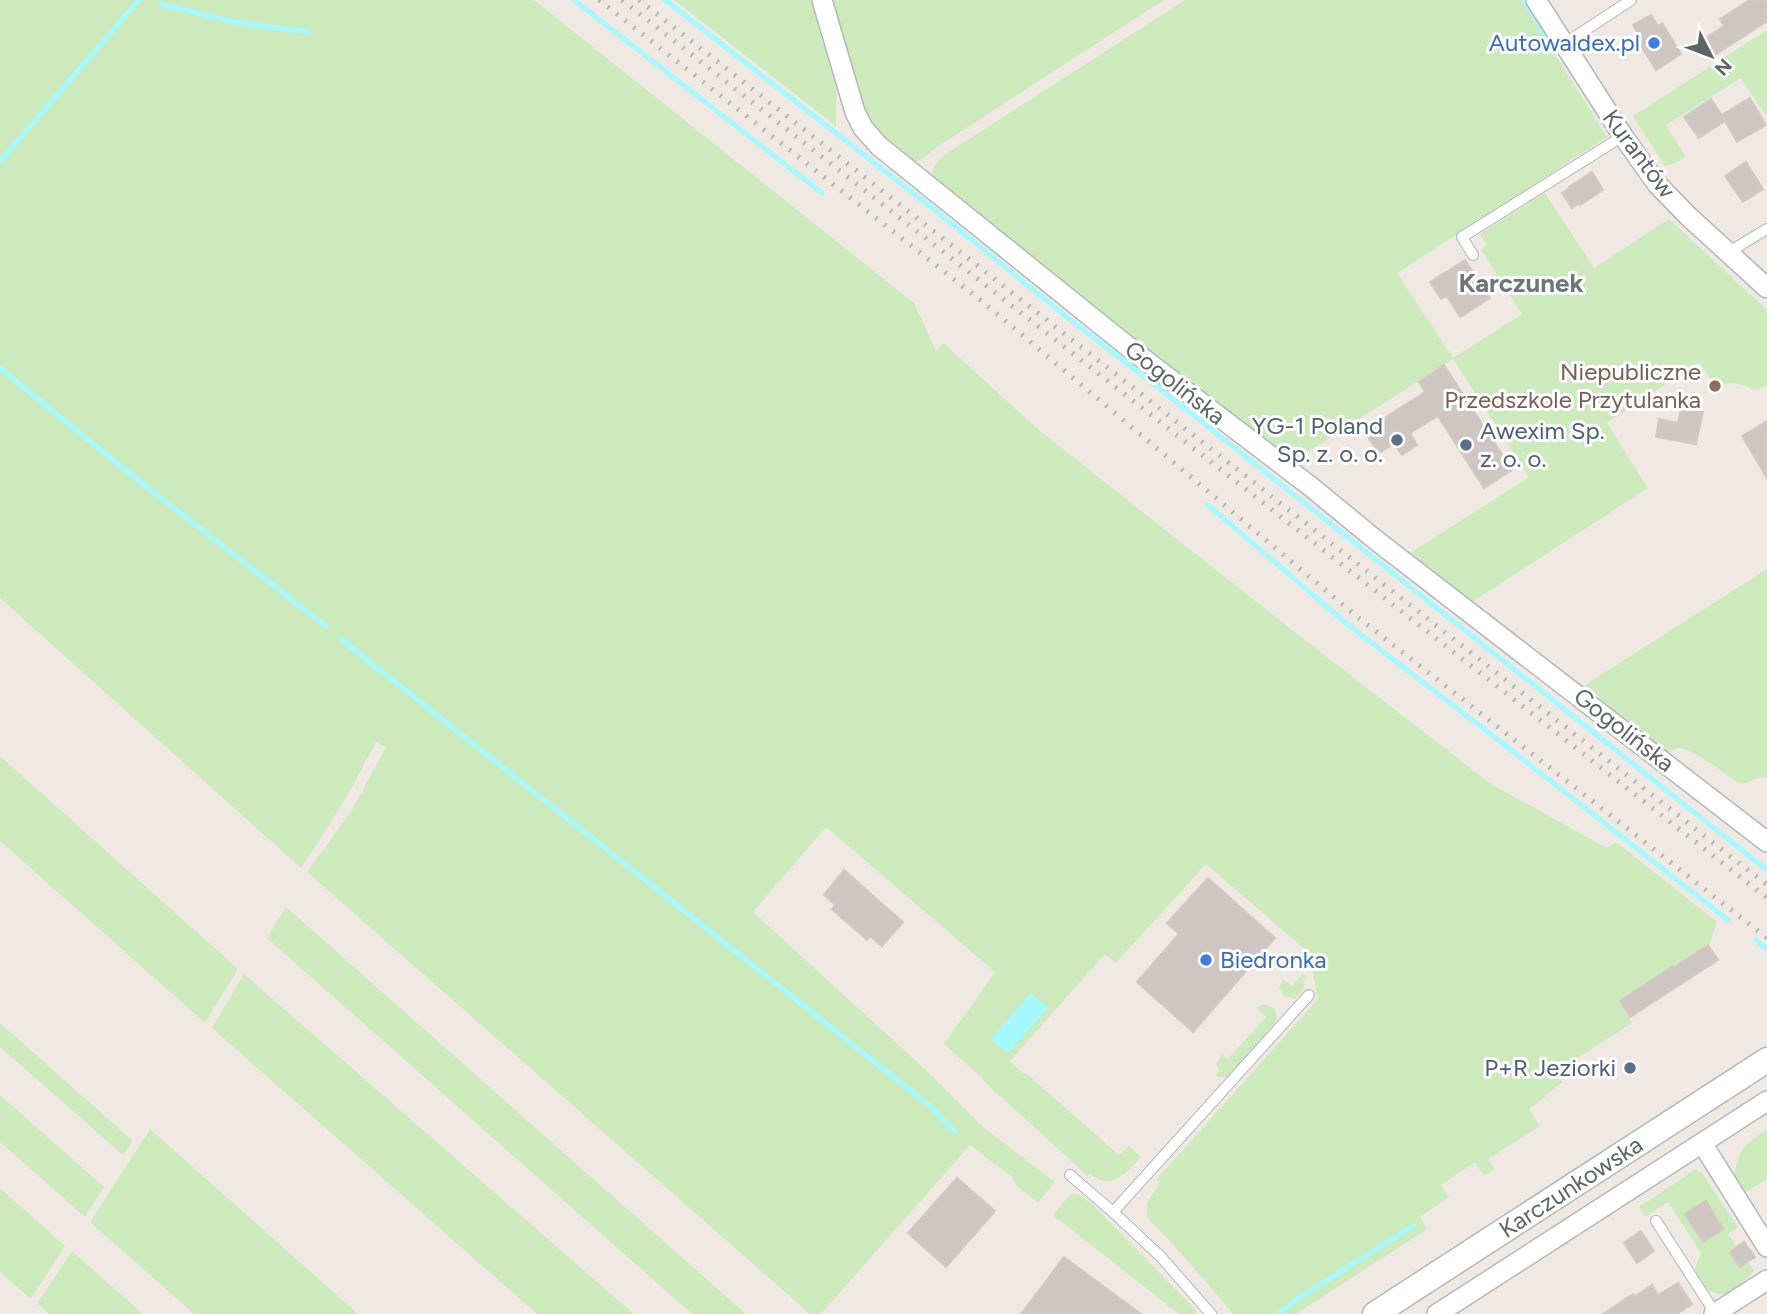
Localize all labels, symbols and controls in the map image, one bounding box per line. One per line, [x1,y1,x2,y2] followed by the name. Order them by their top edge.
[1676,21,1746,91] north arrow
[1489,28,1640,57] place label: Autowaldex.pl
[1646,35,1662,51] marker: Autowaldex.pl
[1710,54,1737,80] text: N
[1597,104,1682,204] street label: Kurantów
[1459,267,1583,299] district label: Karczunek
[1119,334,1231,431] street label: Gogolińska
[1444,357,1701,414] place label: Niepubliczne Przedszkole Przytulanka
[1707,378,1723,394] marker: Niepubliczne Przedszkole Przytulanka
[1252,411,1383,468] place label: YG-1 Poland Sp. z. o. o.
[1480,416,1605,473] place label: Awexim Sp. z. o. o.
[1389,432,1405,448] marker: YG-1 Poland Sp. z. o. o.
[1458,437,1474,453] marker: Awexim Sp. z. o. o.
[1568,681,1680,778] street label: Gogolińska
[1220,945,1326,974] place label: Biedronka
[1198,952,1214,968] marker: Biedronka
[1484,1053,1616,1082] place label: P+R Jeziorki
[1622,1060,1638,1076] marker: P+R Jeziorki
[1494,1129,1648,1244] street label: Karczunkowska

